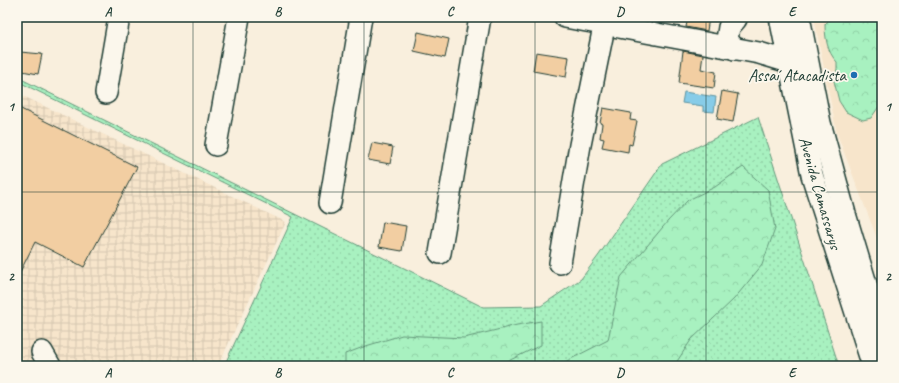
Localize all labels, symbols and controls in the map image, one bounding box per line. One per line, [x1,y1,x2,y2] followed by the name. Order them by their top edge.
[105,4,113,20] text: A
[275,4,283,20] text: B
[447,4,455,20] text: C
[616,4,625,20] text: D
[789,4,798,20] text: E
[748,65,848,86] place label: Assaí Atacadista
[849,70,859,80] marker: Assaí Atacadista
[8,99,16,115] text: 1
[885,99,893,115] text: 1
[794,134,847,254] street label: Avenida Camassarys
[8,269,15,285] text: 2
[885,269,892,285] text: 2
[105,365,113,381] text: A
[275,365,283,381] text: B
[447,365,455,381] text: C
[616,365,625,381] text: D
[789,365,798,381] text: E

